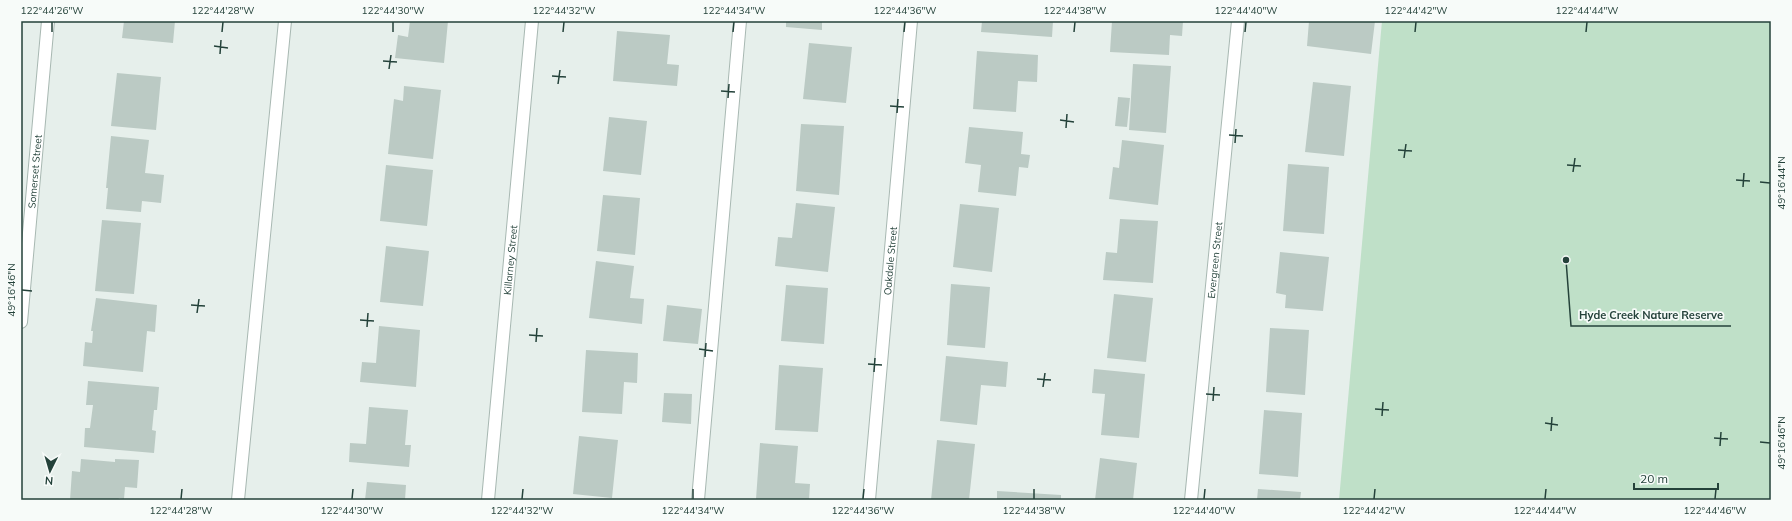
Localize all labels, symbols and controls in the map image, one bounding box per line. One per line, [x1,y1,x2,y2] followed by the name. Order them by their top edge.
[21,4,83,17] text: 122°44'26"W
[192,4,254,17] text: 122°44'28"W
[362,4,424,17] text: 122°44'30"W
[533,4,595,17] text: 122°44'32"W
[703,4,765,17] text: 122°44'34"W
[874,4,936,17] text: 122°44'36"W
[1044,4,1106,17] text: 122°44'38"W
[1215,4,1277,17] text: 122°44'40"W
[1385,4,1447,17] text: 122°44'42"W
[1556,4,1618,17] text: 122°44'44"W
[25,134,45,209] street label: Somerset Street
[1775,156,1788,210] text: 49°16'44"N
[1205,221,1225,299] street label: Evergreen Street
[501,224,520,296] street label: Killarney Street
[881,226,900,296] street label: Oakdale Street
[5,263,18,317] text: 49°16'46"N
[1571,303,1731,326] callout: Hyde Creek Nature Reserve
[1579,308,1723,322] text: Hyde Creek Nature Reserve
[1775,416,1788,470] text: 49°16'46"N
[30,451,70,491] north arrow
[1634,465,1718,491] scale bar
[1640,471,1668,486] text: 20 m
[44,474,54,488] text: N
[150,504,212,517] text: 122°44'28"W
[321,504,383,517] text: 122°44'30"W
[491,504,553,517] text: 122°44'32"W
[662,504,724,517] text: 122°44'34"W
[832,504,894,517] text: 122°44'36"W
[1003,504,1065,517] text: 122°44'38"W
[1173,504,1235,517] text: 122°44'40"W
[1343,504,1405,517] text: 122°44'42"W
[1514,504,1576,517] text: 122°44'44"W
[1684,504,1746,517] text: 122°44'46"W

